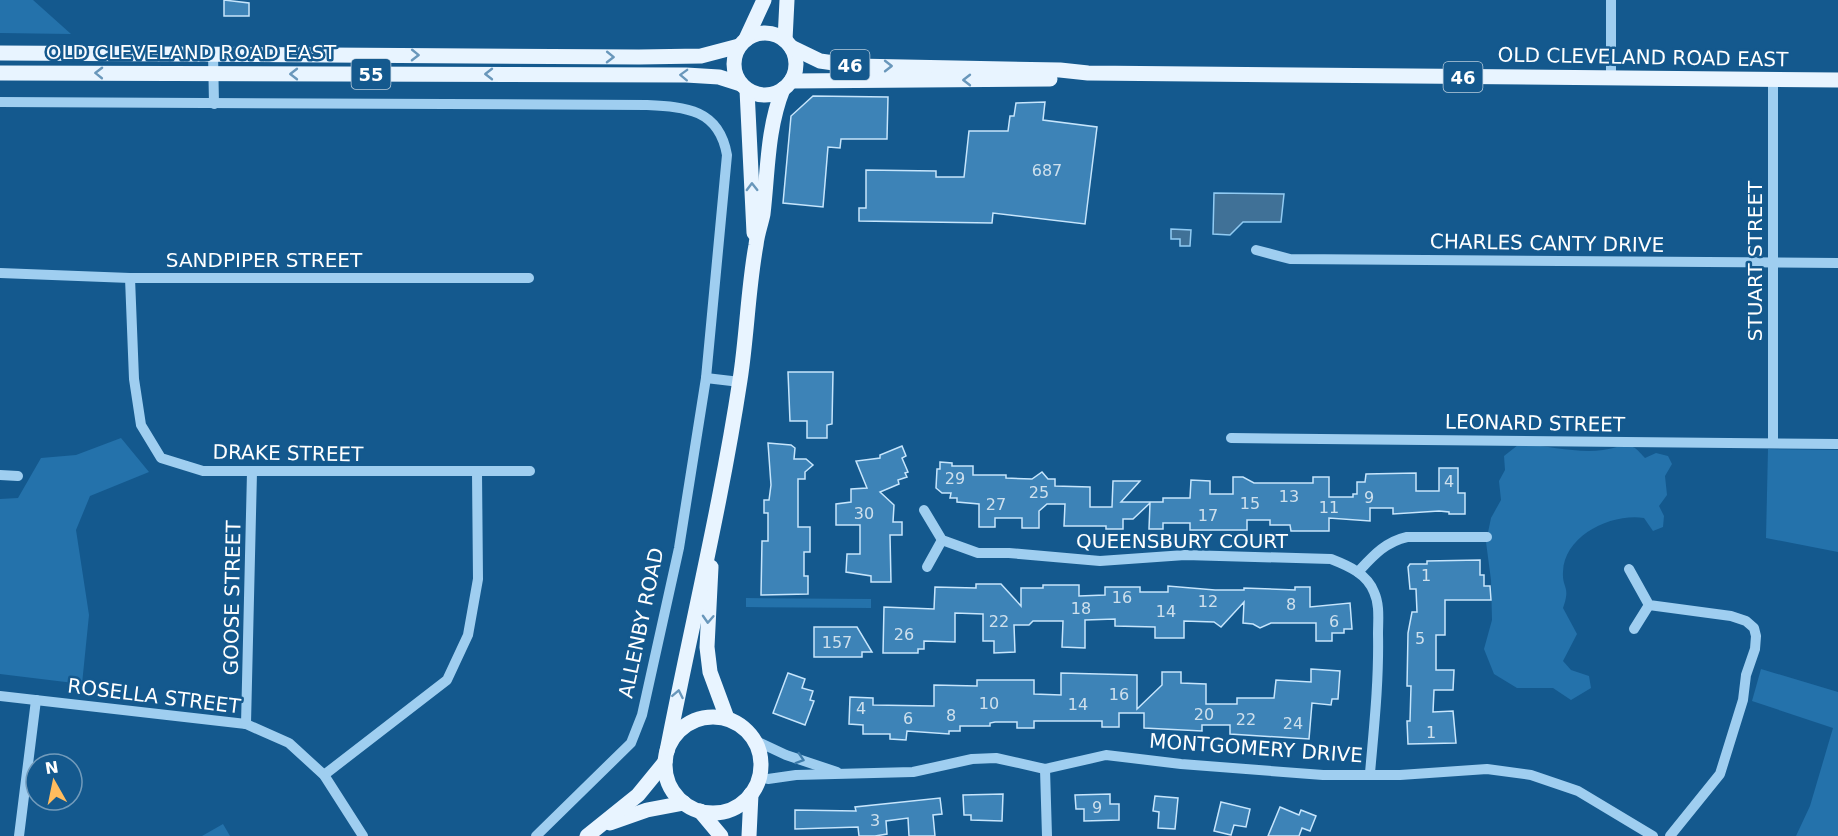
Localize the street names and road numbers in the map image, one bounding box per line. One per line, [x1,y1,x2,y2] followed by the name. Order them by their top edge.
[46,40,337,64] street label: OLD CLEVELAND ROAD EAST
[1497,42,1789,72] street label: OLD CLEVELAND ROAD EAST
[830,50,870,80] road number: 46
[352,59,391,89] road number: 55
[1444,62,1482,92] road number: 46
[1743,180,1767,341] street label: STUART STREET
[1430,229,1664,257] street label: CHARLES CANTY DRIVE
[166,248,363,272] street label: SANDPIPER STREET
[1445,409,1626,437] street label: LEONARD STREET
[213,440,364,466] street label: DRAKE STREET
[219,520,245,676] street label: GOOSE STREET
[1076,529,1289,553] street label: QUEENSBURY COURT
[613,546,669,700] street label: ALLENBY ROAD
[66,673,243,719] street label: ROSELLA STREET
[1148,729,1364,767] street label: MONTGOMERY DRIVE

